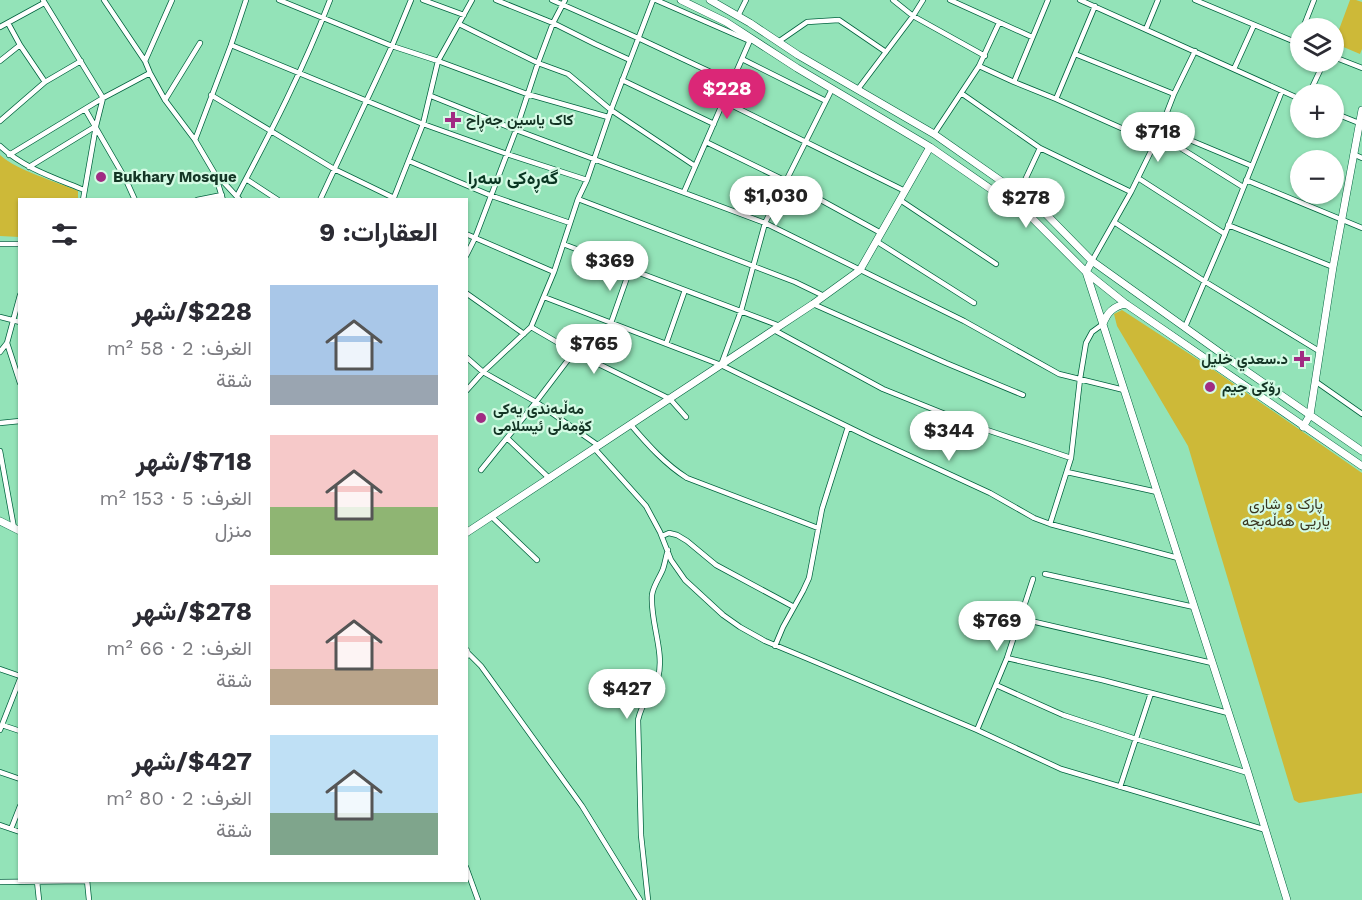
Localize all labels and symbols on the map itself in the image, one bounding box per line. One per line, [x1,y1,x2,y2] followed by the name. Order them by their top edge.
[691,69,763,120] pin: $228
[444,111,462,129] marker: کاک یاسین جەڕاح
[466,111,574,132] place label: کاک یاسین جەڕاح
[1122,112,1194,163] pin: $718
[468,167,558,193] district label: گەڕەکی سەرا
[113,168,237,186] place label: Bukhary Mosque
[94,170,108,184] marker: Bukhary Mosque
[727,176,825,227] pin: $1,030
[990,178,1062,229] pin: $278
[574,241,646,292] pin: $369
[558,324,630,375] pin: $765
[1201,350,1288,372] place label: د.سعدي خليل
[1293,350,1311,368] marker: د.سعدي خليل
[1222,378,1281,397] place label: رۆکی جیم
[1203,380,1217,394] marker: رۆکی جیم
[493,400,592,435] place label: مەڵبەندی یەکی کۆمەڵی ئیسلامی
[474,411,488,425] marker: مەڵبەندی یەکی کۆمەڵی ئیسلامی
[913,411,985,462] pin: $344
[1242,495,1330,531] park label: پارک و شاری یاریی ھەڵەبجە
[961,601,1033,652] pin: $769
[591,669,663,720] pin: $427

